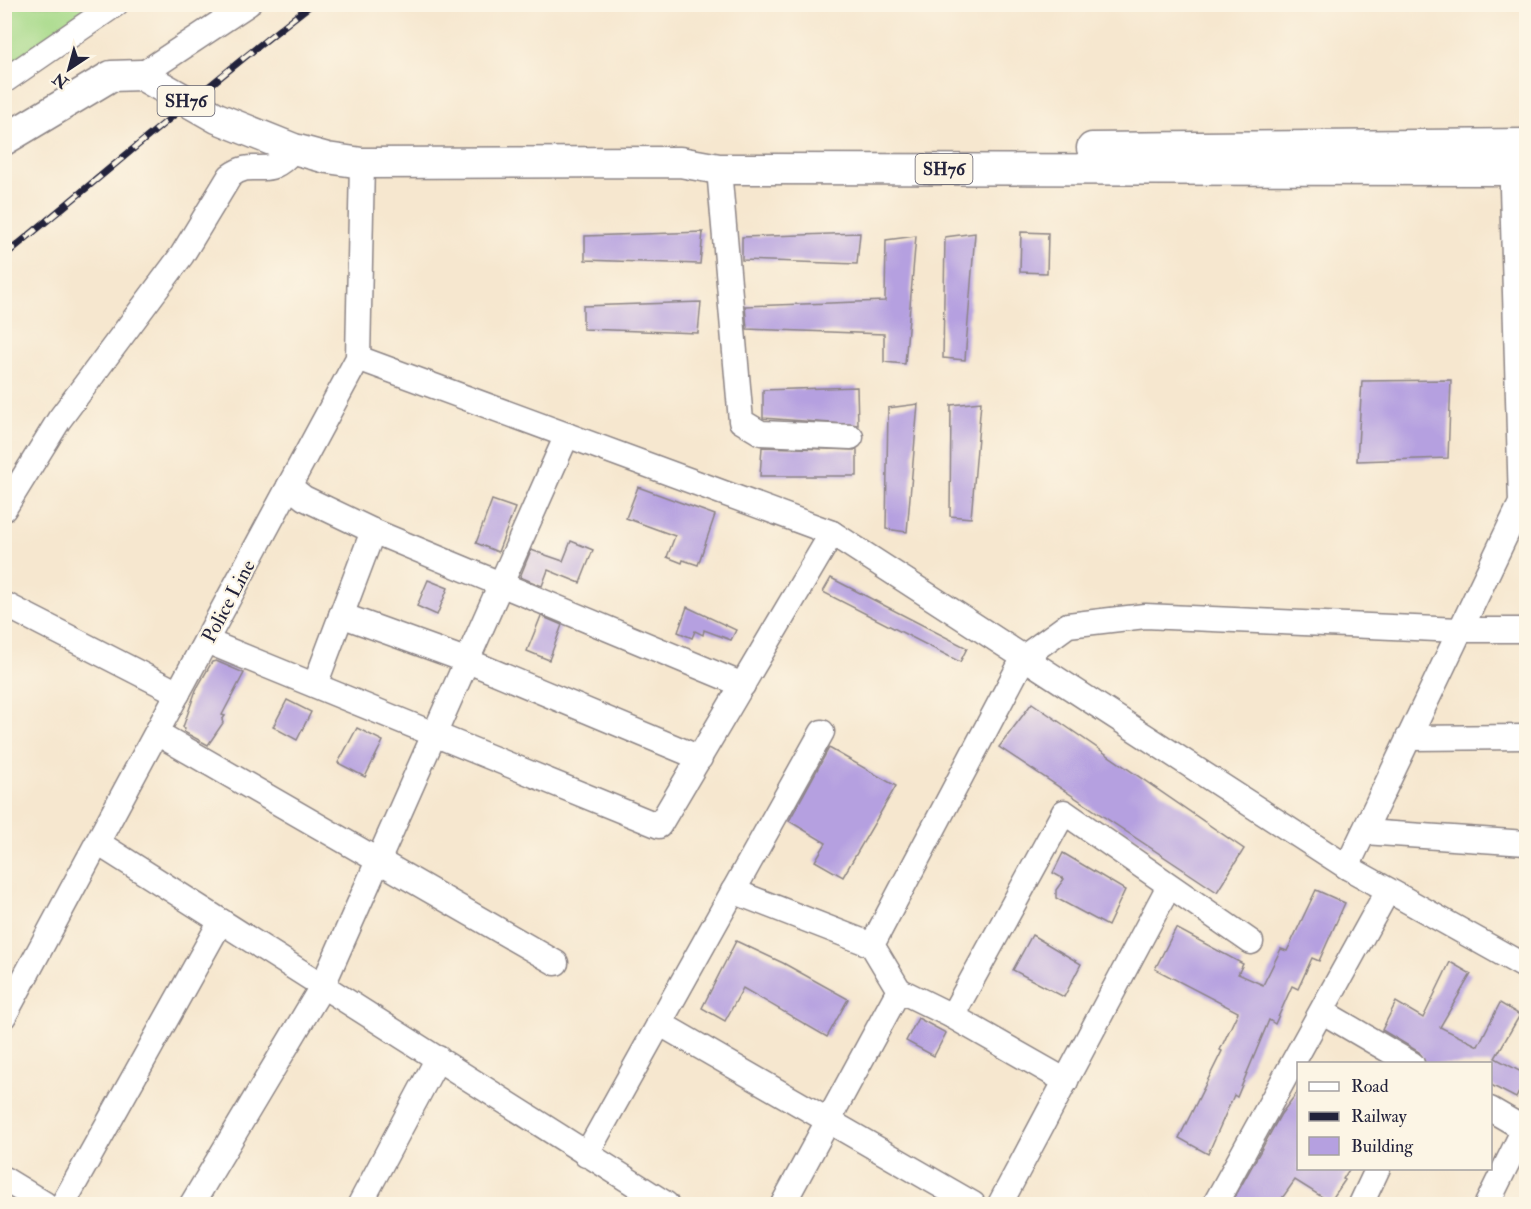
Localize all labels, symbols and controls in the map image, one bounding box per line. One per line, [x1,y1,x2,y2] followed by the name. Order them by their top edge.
[39,39,99,99] north arrow
[49,68,73,93] text: N
[158,86,214,116] road number: SH76
[916,154,972,184] road number: SH76
[196,556,261,647] street label: Police Line
[1297,1062,1492,1170] legend
[1351,1075,1389,1098] text: Road
[1351,1105,1408,1128] text: Railway
[1351,1135,1414,1158] text: Building

